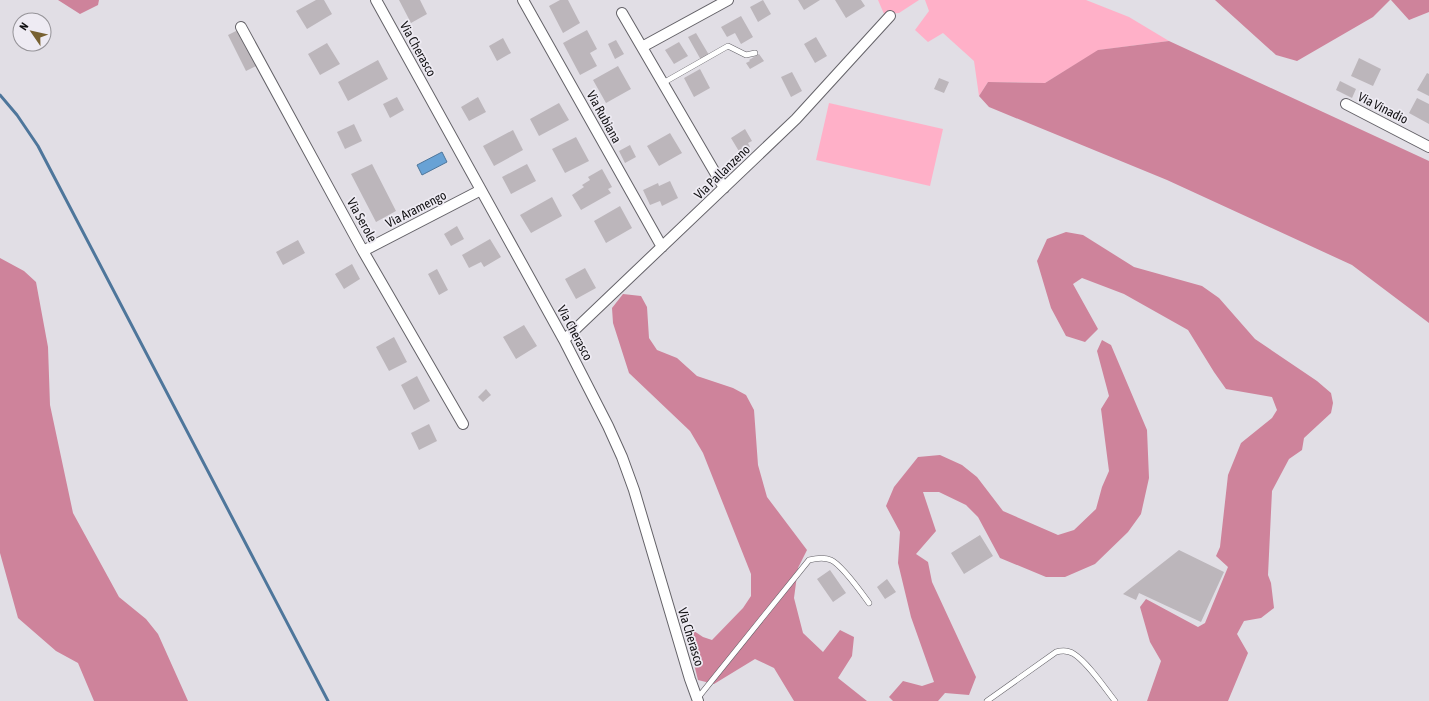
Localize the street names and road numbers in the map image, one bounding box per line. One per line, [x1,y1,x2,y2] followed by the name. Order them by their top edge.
[397,19,439,79] street label: Via Cherasco
[583,88,625,146] street label: Via Rubiana
[1355,89,1411,127] street label: Via Vinadio
[691,142,753,202] street label: Via Pallanzeno
[383,187,449,231] street label: Via Aramengo
[344,195,380,245] street label: Via Serole
[554,303,596,363] street label: Via Cherasco
[675,606,707,668] street label: Via Cherasco

